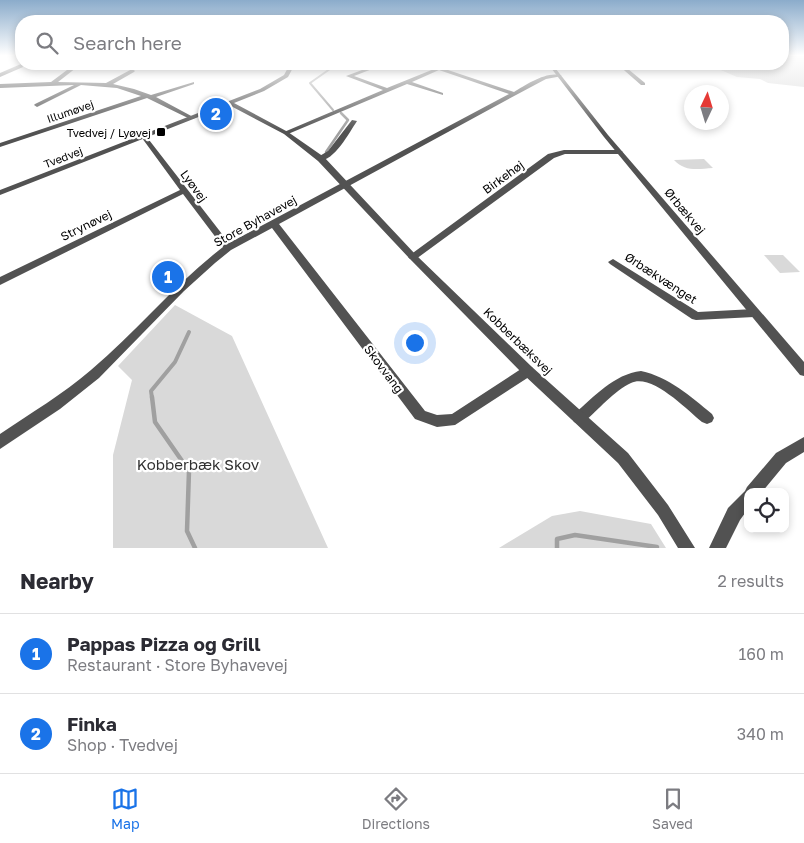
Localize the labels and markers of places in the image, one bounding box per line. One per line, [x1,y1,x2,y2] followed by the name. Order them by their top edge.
[200,95,232,133] pin: 2
[67,126,151,139] place label: Tvedvej / Lyøvej
[155,126,167,138] marker: Tvedvej / Lyøvej
[152,258,184,296] pin: 1

